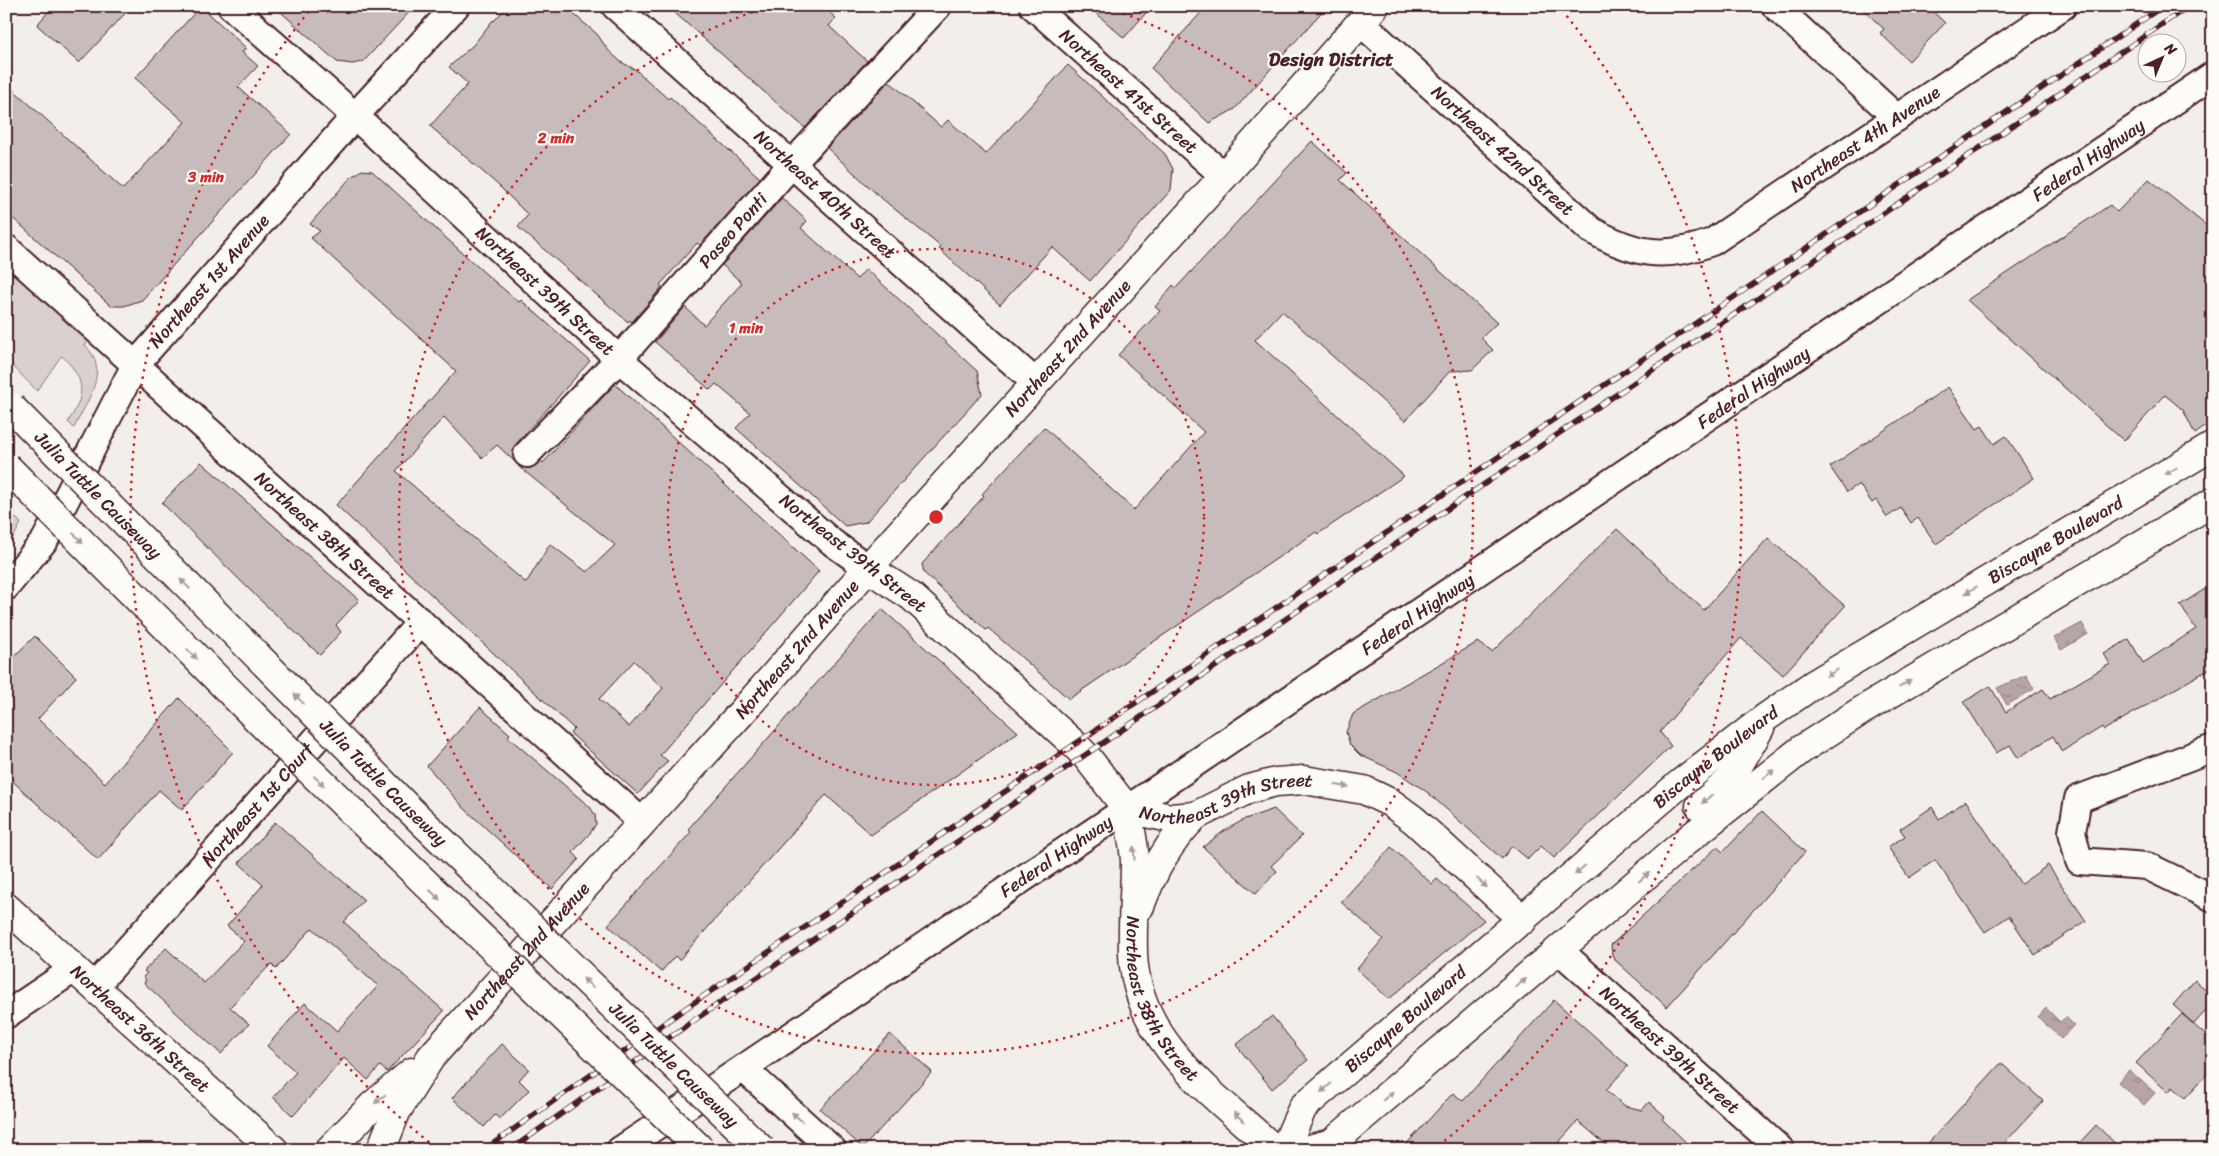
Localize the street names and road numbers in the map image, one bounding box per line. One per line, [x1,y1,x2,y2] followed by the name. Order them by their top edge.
[1052,20,1206,162] street label: Northeast 41st Street
[1424,77,1582,224] street label: Northeast 42nd Street
[1783,77,1947,201] street label: Northeast 4th Avenue
[2025,109,2152,210] street label: Federal Highway
[746,121,904,267] street label: Northeast 40th Street
[690,184,776,276] street label: Paseo Ponti
[141,206,278,356] street label: Northeast 1st Avenue
[468,218,622,364] street label: Northeast 39th Street
[996,271,1139,424] street label: Northeast 2nd Avenue
[1690,337,1817,438] street label: Federal Highway
[26,422,170,568] street label: Julia Tuttle Causeway
[247,463,402,608] street label: Northeast 38th Street
[772,485,934,621] street label: Northeast 39th Street
[1982,486,2131,593] street label: Biscayne Boulevard
[1354,564,1482,664] street label: Federal Highway
[727,572,868,726] street label: Northeast 2nd Avenue
[1645,696,1786,817] street label: Biscayne Boulevard
[311,710,456,855] street label: Julia Tuttle Causeway
[193,734,323,874] street label: Northeast 1st Court
[1137,764,1315,834] street label: Northeast 39th Street
[993,806,1120,906] street label: Federal Highway
[455,874,598,1027] street label: Northeast 2nd Avenue
[1117,916,1207,1090] street label: Northeast 38th Street
[63,956,218,1101] street label: Northeast 36th Street
[1337,956,1475,1081] street label: Biscayne Boulevard
[1592,977,1748,1122] street label: Northeast 39th Street
[600,993,747,1136] street label: Julia Tuttle Causeway

